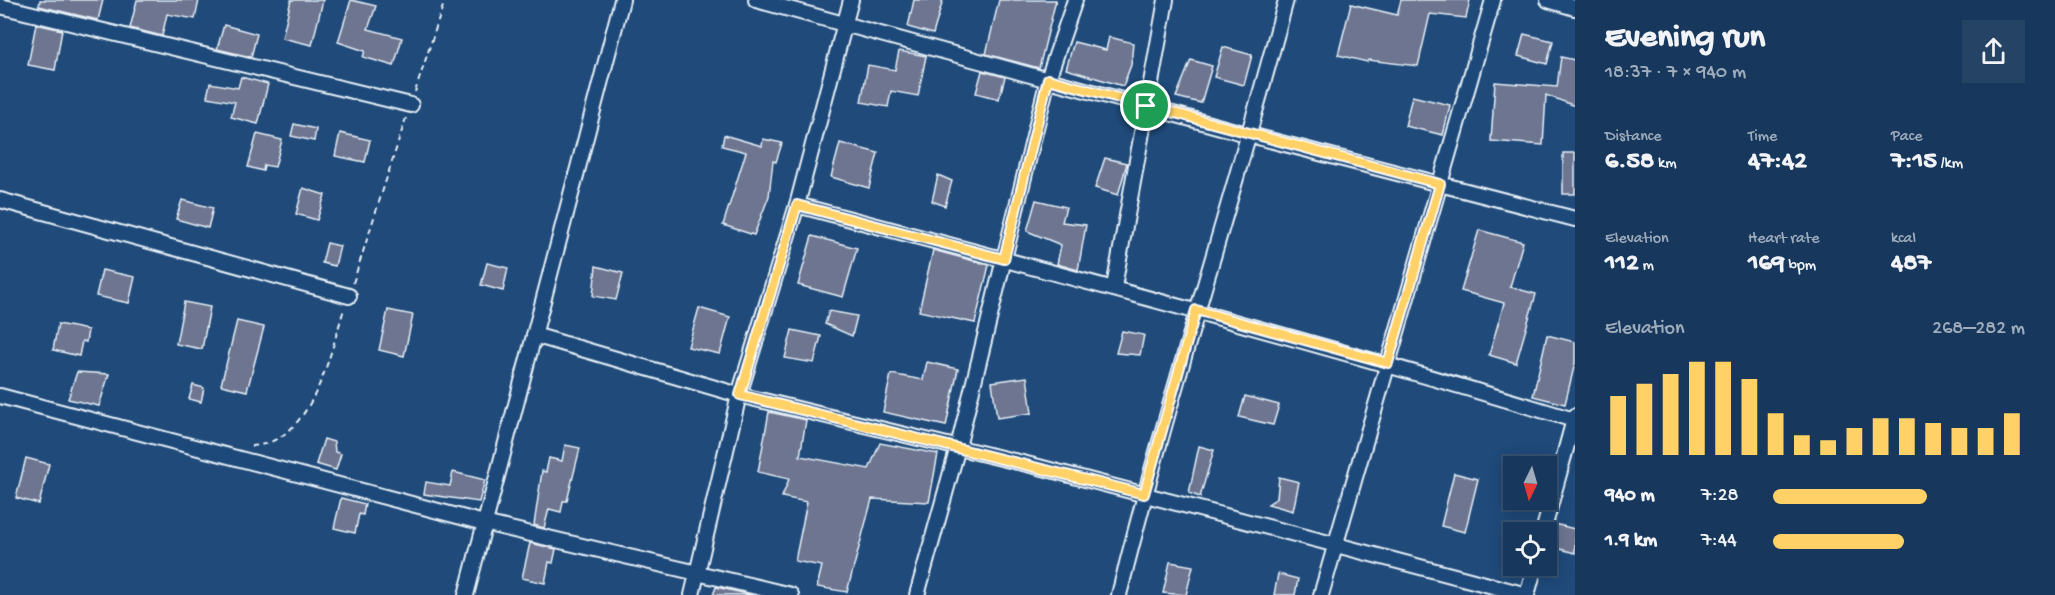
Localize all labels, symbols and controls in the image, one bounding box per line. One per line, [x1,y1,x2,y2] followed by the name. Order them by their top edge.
[1605,20,1765,58] text: Evening run
[1962,20,2025,83] button: share
[1605,62,1746,85] text: 18:37 · 7 × 940 m
[1120,80,1171,131] pin
[1129,89,1162,122] icon: arrive
[1605,128,1662,147] text: Distance
[1748,128,1777,147] text: Time
[1891,128,1922,147] text: Pace
[1605,147,1654,178] text: 6.58
[1748,147,1807,178] text: 47:42
[1891,147,1937,178] text: 7:15
[1654,155,1677,174] text: km
[1937,155,1963,174] text: /km
[1605,230,1669,249] text: Elevation
[1748,230,1820,249] text: Heart rate
[1891,230,1916,249] text: kcal
[1605,249,1639,280] text: 112
[1748,249,1785,280] text: 169
[1891,249,1931,280] text: 487
[1639,257,1654,276] text: m
[1785,257,1816,276] text: bpm
[1605,318,1685,341] text: Elevation
[1932,318,2025,341] text: 268–282 m
[1503,456,1557,510] north arrow
[1503,456,1557,576] map controls
[1605,485,1655,508] text: 940 m
[1701,485,1738,508] text: 7:28
[1503,522,1557,576] button: locate
[1605,530,1657,553] text: 1.9 km
[1701,530,1737,553] text: 7:44

